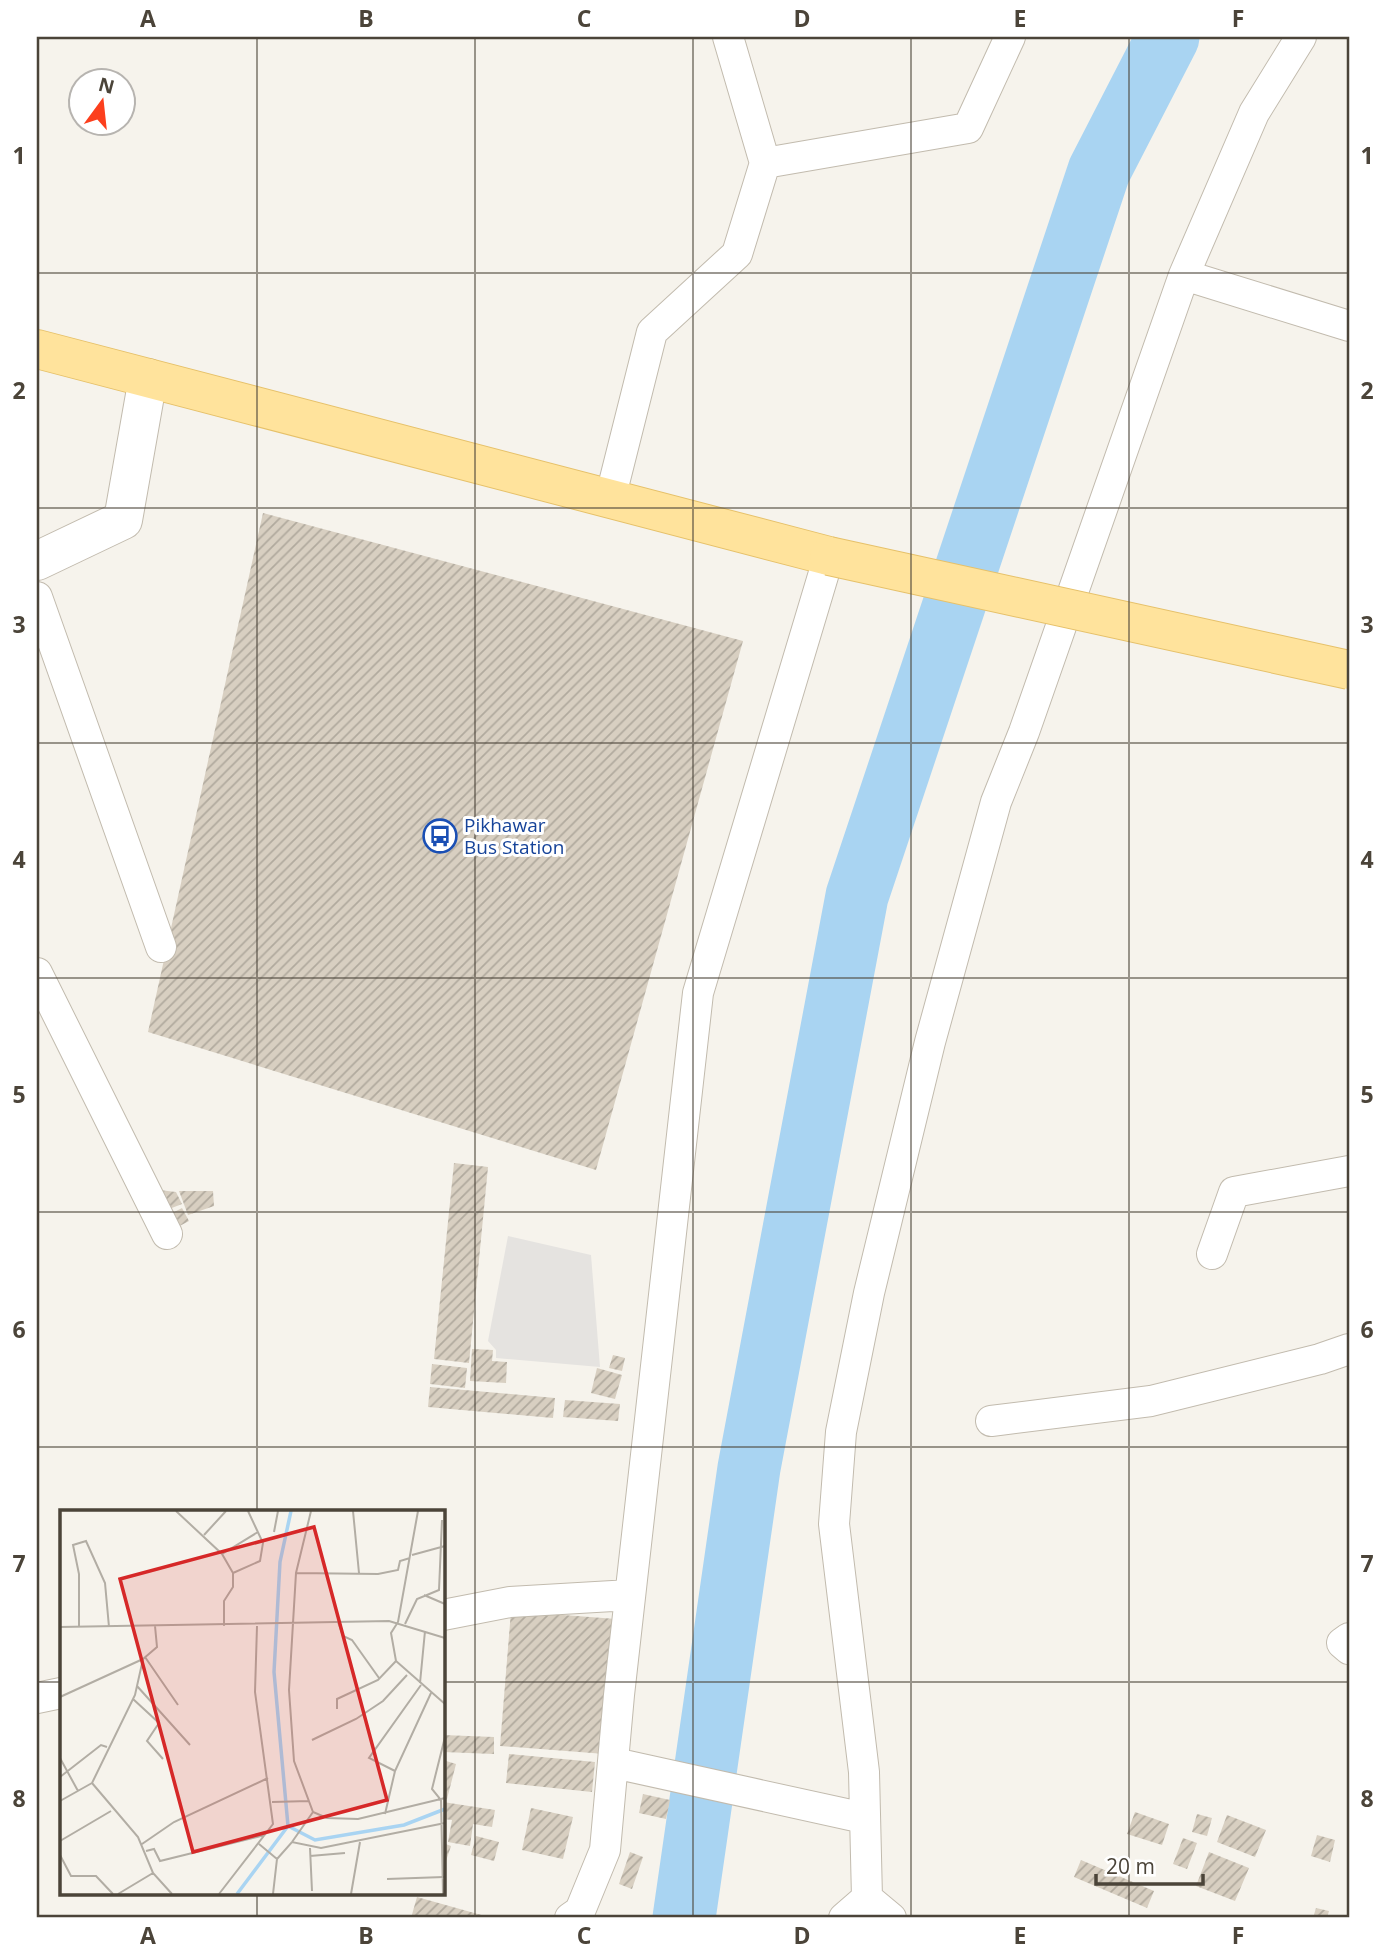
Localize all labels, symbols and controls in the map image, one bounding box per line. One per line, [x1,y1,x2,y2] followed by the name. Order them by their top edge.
[140,2,156,34] text: A
[358,2,374,34] text: B
[577,2,591,34] text: C
[793,2,811,34] text: D
[1014,2,1026,34] text: E
[1232,2,1244,34] text: F
[66,66,136,136] north arrow
[96,71,117,100] text: N
[12,139,26,171] text: 1
[1360,139,1374,171] text: 1
[12,374,26,406] text: 2
[1360,374,1374,406] text: 2
[12,608,26,640] text: 3
[1360,608,1374,640] text: 3
[464,812,564,860] place label: Pikhawar Bus Station
[421,817,459,855] bus stop icon: Pikhawar Bus Station
[12,843,26,875] text: 4
[1360,843,1374,875] text: 4
[12,1078,26,1110] text: 5
[1360,1078,1374,1110] text: 5
[12,1313,26,1345] text: 6
[1360,1313,1374,1345] text: 6
[60,1510,444,1896] inset map
[12,1547,26,1579] text: 7
[1360,1547,1374,1579] text: 7
[12,1782,26,1814] text: 8
[1360,1782,1374,1814] text: 8
[1096,1843,1202,1887] scale bar
[1106,1852,1155,1880] text: 20 m
[140,1919,156,1951] text: A
[358,1919,374,1951] text: B
[577,1919,591,1951] text: C
[793,1919,811,1951] text: D
[1014,1919,1026,1951] text: E
[1232,1919,1244,1951] text: F

